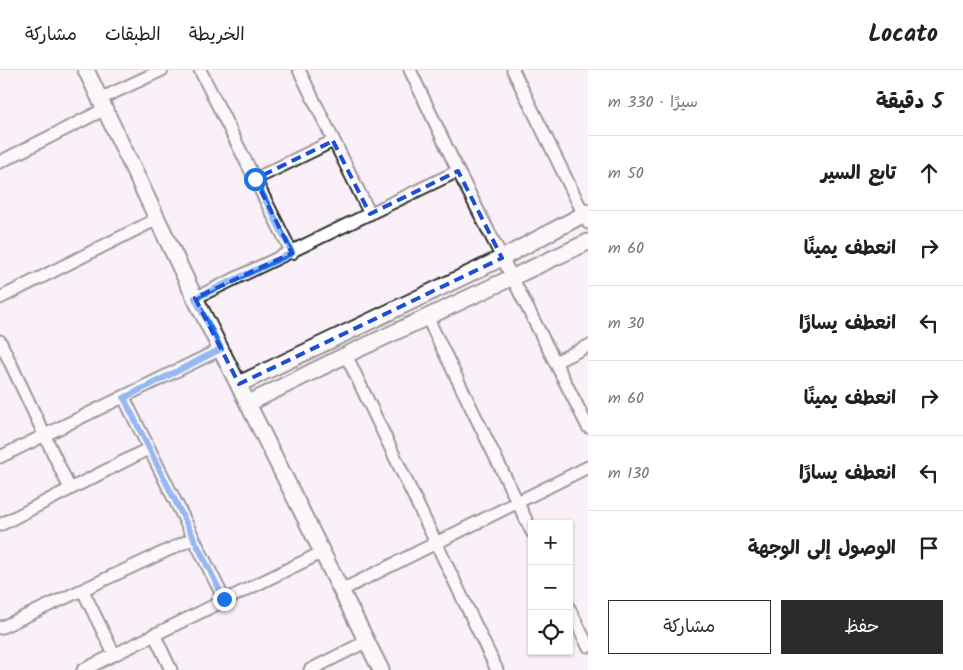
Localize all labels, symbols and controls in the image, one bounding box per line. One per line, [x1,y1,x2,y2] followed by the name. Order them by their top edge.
[868,15,938,54] text: Locato
[25,21,77,50] text: مشاركة
[105,21,161,50] text: الطبقات
[189,21,245,50] text: الخريطة
[876,86,943,119] text: 5 دقيقة
[608,90,698,115] text: سيرًا · 330 m
[821,159,896,189] text: تابع السير
[915,159,943,187] icon: ahead
[608,161,644,186] text: 50 m
[244,168,267,191] route start
[804,234,896,264] text: انعطف يمينًا
[915,234,943,262] icon: right
[608,236,644,261] text: 60 m
[799,309,896,339] text: انعطف يسارًا
[915,309,943,337] icon: left
[608,311,644,336] text: 30 m
[804,384,896,414] text: انعطف يمينًا
[915,384,943,412] icon: right
[608,386,644,411] text: 60 m
[799,459,896,489] text: انعطف يسارًا
[915,459,943,487] icon: left
[608,461,649,486] text: 130 m
[528,520,573,655] map controls
[528,520,573,565] button: +
[748,534,896,564] text: الوصول إلى الوجهة
[915,534,943,562] icon: arrive
[528,565,573,610] button: −
[213,588,236,611] route end
[608,600,771,654] button: مشاركة
[781,600,943,654] button: حفظ
[528,610,573,655] button: locate

